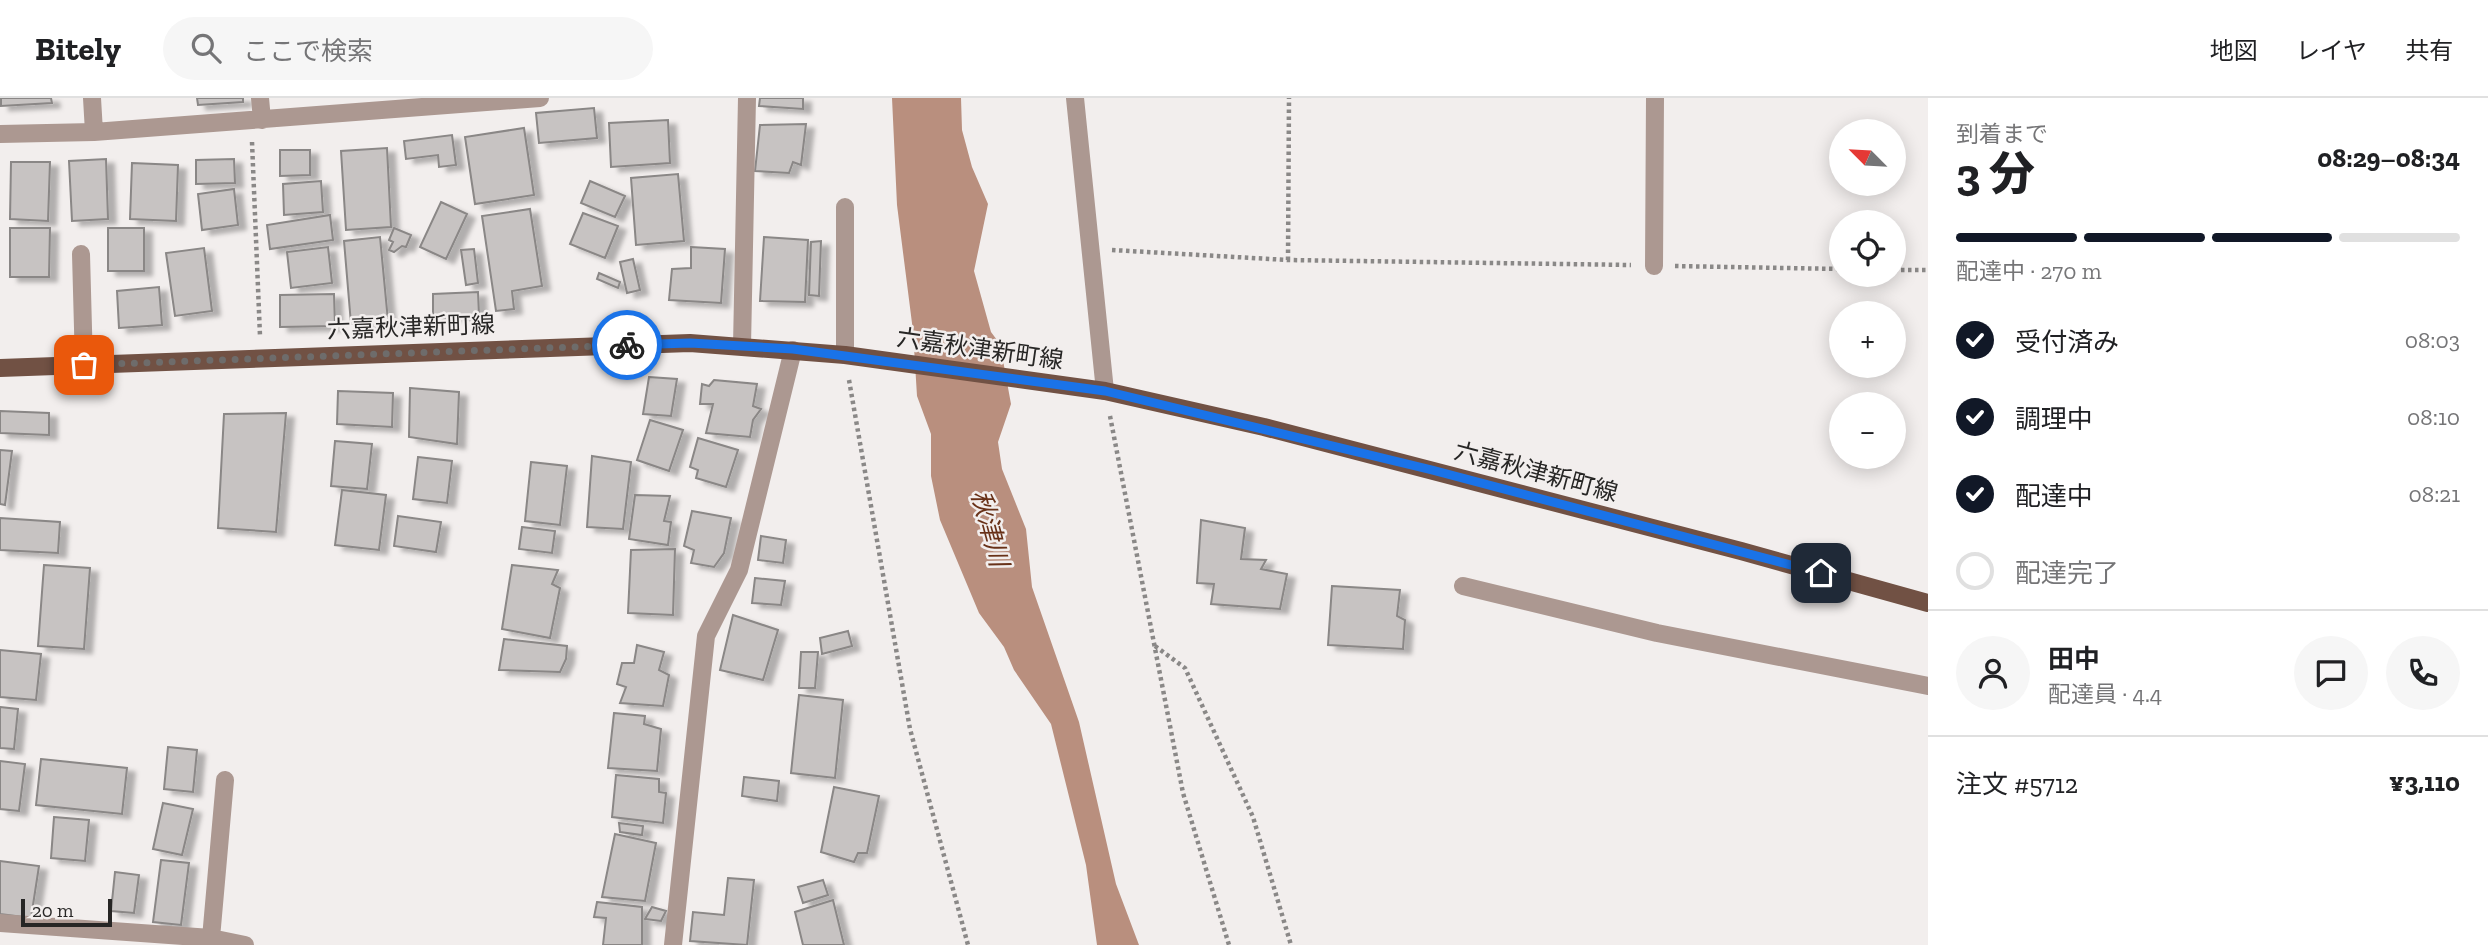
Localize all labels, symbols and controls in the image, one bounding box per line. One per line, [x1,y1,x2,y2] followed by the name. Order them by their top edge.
[163,17,653,80] search box
[35,29,121,68] text: Bitely
[187,29,225,67] icon: search
[243,35,373,67] text: ここで検索
[2210,36,2258,65] text: 地図
[2296,36,2367,65] text: レイヤ
[2405,36,2453,65] text: 共有
[1829,119,1906,196] north arrow
[1829,119,1906,469] map controls
[1956,120,2048,148] text: 到着まで
[2317,142,2460,174] text: 08:29–08:34
[1956,147,2035,202] text: 3 分
[1829,210,1906,287] button: locate
[1956,257,2101,285] text: 配達中 · 270 m
[1829,301,1906,378] button: +
[327,309,495,344] street label: 六嘉秋津新町線
[592,310,662,380] courier
[1956,321,1994,359] icon: check
[895,322,1065,375] street label: 六嘉秋津新町線
[608,326,646,364] icon: bike
[2015,326,2119,358] text: 受付済み
[2405,326,2460,354] text: 08:03
[54,335,114,395] pin
[65,346,103,384] icon: bag
[1829,392,1906,469] button: −
[1956,398,1994,436] icon: check
[2015,403,2093,435] text: 調理中
[2407,403,2460,431] text: 08:10
[1451,436,1621,507] street label: 六嘉秋津新町線
[1956,475,1994,513] icon: check
[2015,480,2093,512] text: 配達中
[2409,480,2460,508] text: 08:21
[964,486,1016,573] water label: 秋津川
[1791,543,1851,603] pin
[1802,554,1840,592] icon: home
[2015,557,2119,589] text: 配達完了
[1956,636,2030,710] button: person
[2294,636,2368,710] button: chat
[2386,636,2460,710] button: phone
[2048,643,2100,675] text: 田中
[2048,680,2162,708] text: 配達員 · 4.4
[2389,766,2460,798] text: ¥3,110
[1956,768,2078,800] text: 注文 #5712
[21,896,112,928] scale bar
[32,899,73,922] text: 20 m

